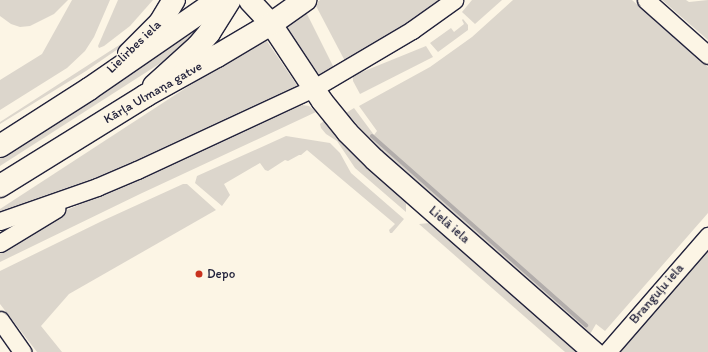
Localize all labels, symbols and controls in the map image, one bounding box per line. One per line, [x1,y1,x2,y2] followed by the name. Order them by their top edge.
[104,17,164,77] street label: Lielirbes iela
[101,59,205,127] street label: Kārļa Ulmaņa gatve
[425,203,473,247] street label: Lielā iela
[627,261,687,327] street label: Branguļu iela
[207,266,235,282] place label: Depo
[194,269,204,279] marker: Depo

